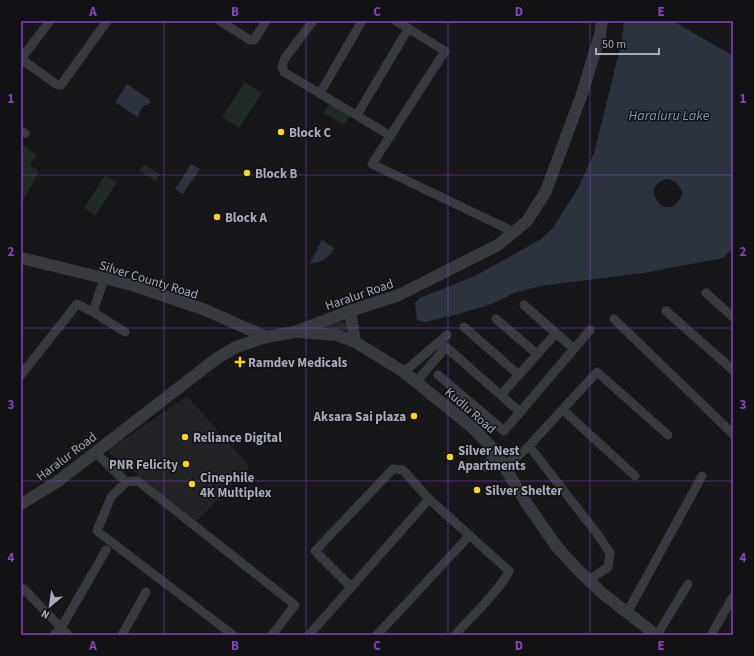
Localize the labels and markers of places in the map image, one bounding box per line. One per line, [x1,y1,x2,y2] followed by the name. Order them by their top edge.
[289,124,332,142] place label: Block C
[276,127,286,137] marker: Block C
[255,165,298,183] place label: Block B
[242,168,252,178] marker: Block B
[225,209,268,227] place label: Block A
[212,212,222,222] marker: Block A
[248,354,348,372] place label: Ramdev Medicals
[235,357,245,367] marker: Ramdev Medicals
[313,408,406,426] place label: Aksara Sai plaza
[409,411,419,421] marker: Aksara Sai plaza
[193,429,282,447] place label: Reliance Digital
[180,432,190,442] marker: Reliance Digital
[457,442,526,475] place label: Silver Nest Apartments
[445,452,455,462] marker: Silver Nest Apartments
[109,456,178,474] place label: PNR Felicity
[181,459,191,469] marker: PNR Felicity
[200,469,272,502] place label: Cinephile 4K Multiplex
[187,479,197,489] marker: Cinephile 4K Multiplex
[485,482,563,500] place label: Silver Shelter
[472,485,482,495] marker: Silver Shelter

